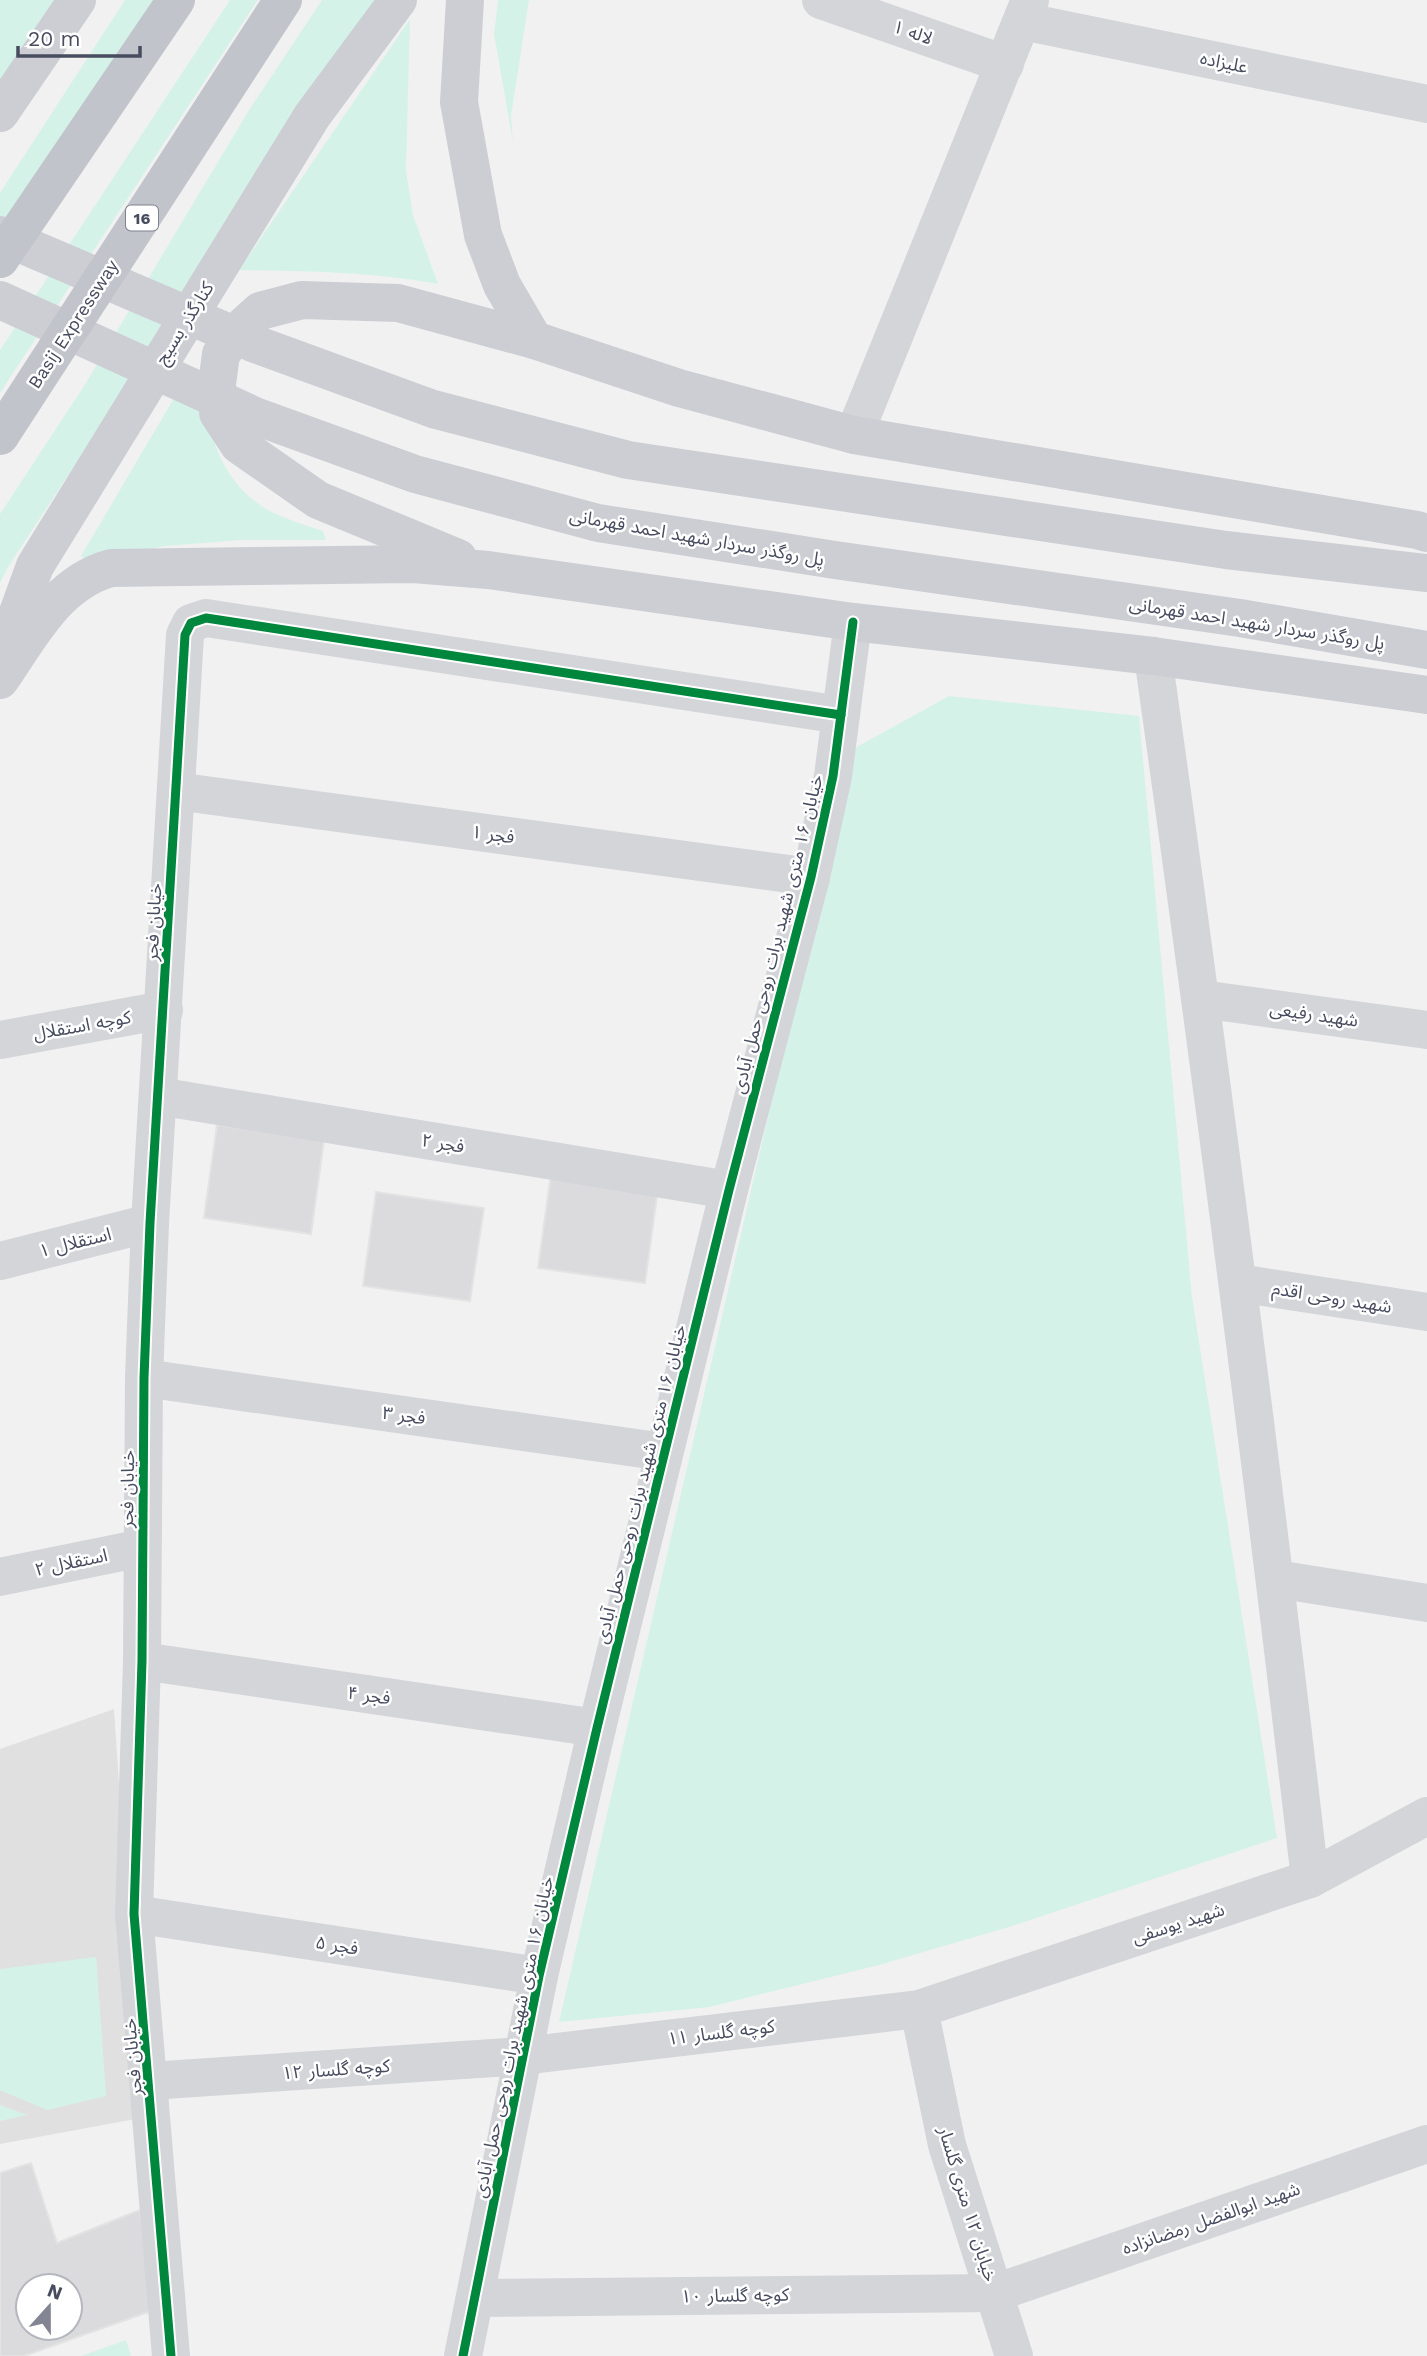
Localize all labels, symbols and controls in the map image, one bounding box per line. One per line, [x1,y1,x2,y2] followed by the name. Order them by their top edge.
[18,14,140,58] scale bar
[891,16,935,48] street label: لاله ۱
[28,26,80,51] text: 20 m
[1198,47,1250,78] street label: علیزاده
[126,206,158,230] road number: 16
[24,255,123,392] street label: Basij Expressway
[150,278,220,370] street label: کنارگذر بسیج
[568,504,826,571] street label: پل روگذر سردار شهید احمد قهرمانی
[1128,592,1386,655] street label: پل روگذر سردار شهید احمد قهرمانی
[727,772,828,1096] street label: خیابان ۱۶ متری شهید برات روحی حمل آبادی
[470,821,516,848] street label: فجر ۱
[140,883,167,962] street label: خیابان فجر
[1268,997,1360,1032] street label: شهید رفیعی
[32,1006,133,1045] street label: کوچه استقلال
[420,1129,466,1158] street label: فجر ۲
[37,1223,114,1262] street label: استقلال ۱
[1270,1277,1393,1321] street label: شهید روحی اقدم
[590,1322,691,1646] street label: خیابان ۱۶ متری شهید برات روحی حمل آبادی
[381,1402,427,1429] street label: فجر ۳
[116,1450,139,1529] street label: خیابان فجر
[33,1544,109,1581] street label: استقلال ۲
[346,1682,392,1709] street label: فجر ۴
[469,1874,558,2200] street label: خیابان ۱۶ متری شهید برات روحی حمل آبادی
[1129,1898,1227,1949] street label: شهید یوسفی
[314,1931,360,1960] street label: فجر ۵
[666,2015,777,2050] street label: کوچه گلسار ۱۱
[118,2017,147,2098] street label: خیابان فجر
[281,2055,391,2084] street label: کوچه گلسار ۱۲
[933,2123,1002,2284] street label: خیابان ۱۲ متری گلسار
[1119,2178,1303,2259] street label: شهید ابوالفضل رمضانزاده
[14,2272,84,2342] north arrow
[44,2278,66,2305] text: N
[681,2284,790,2307] street label: کوچه گلسار ۱۰

